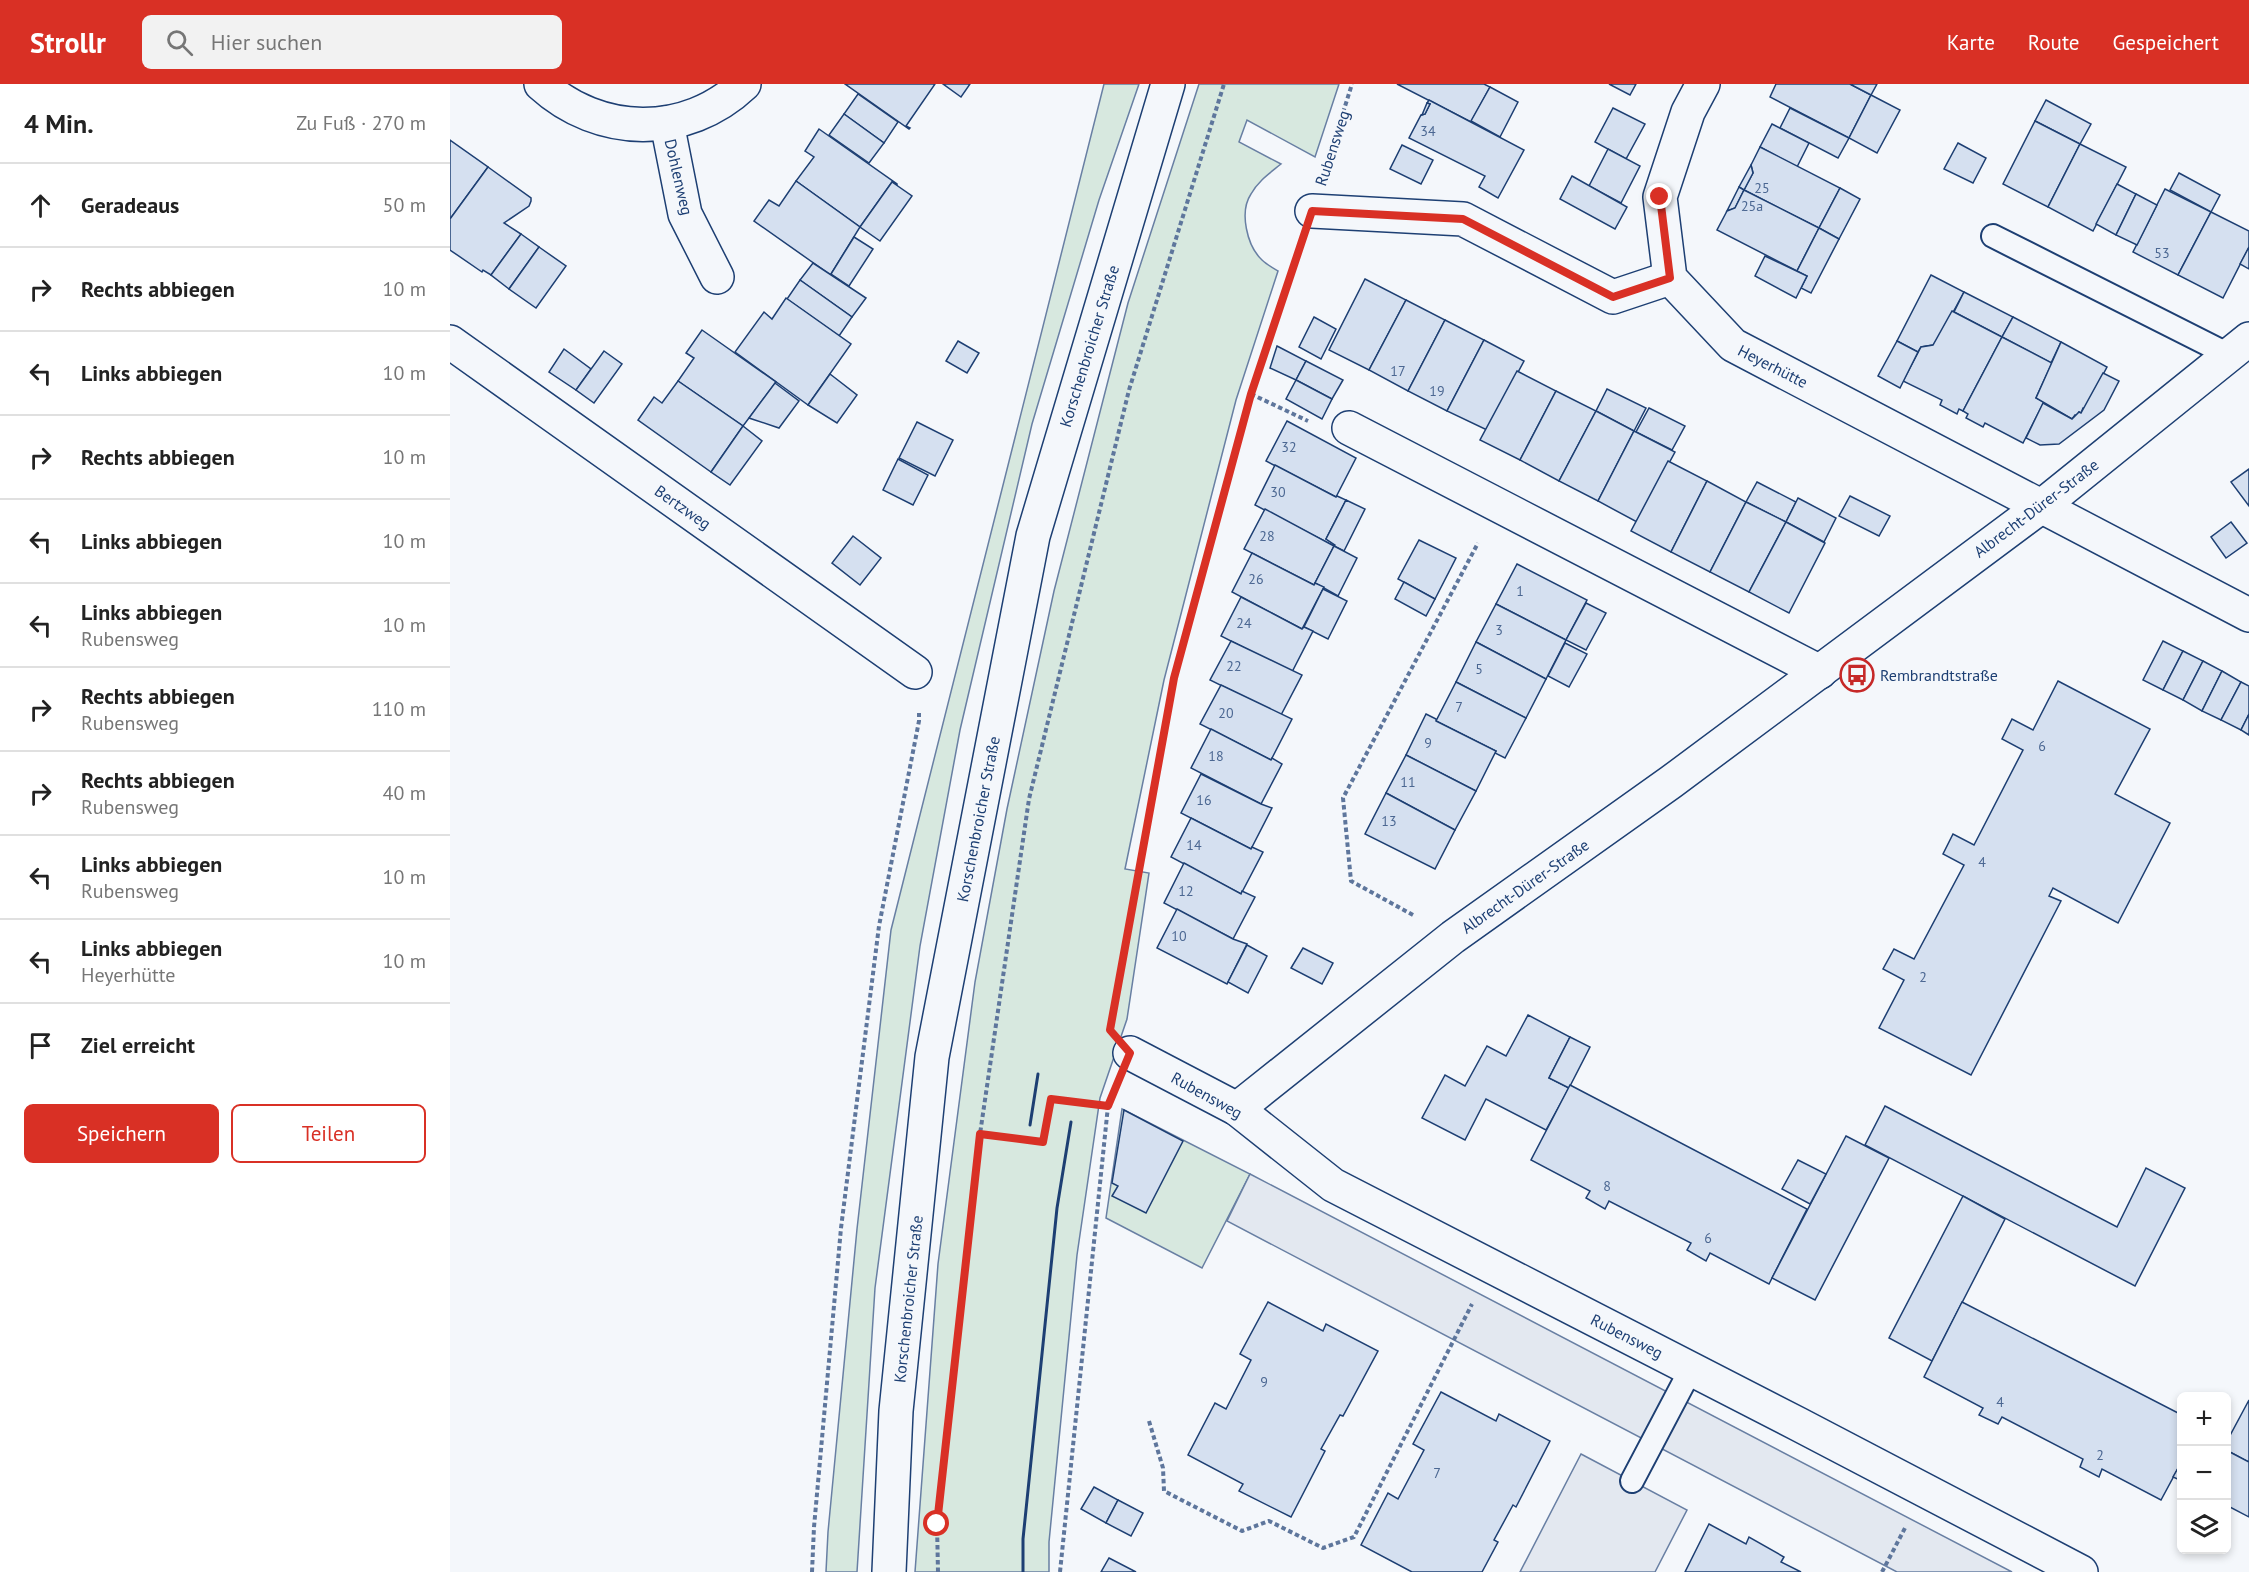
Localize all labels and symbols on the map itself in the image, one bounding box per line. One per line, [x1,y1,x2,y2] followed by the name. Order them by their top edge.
[1310,108,1354,188] street label: Rubensweg
[1420,122,1436,140] house number: 34
[661,137,697,217] street label: Dohlenweg
[1754,179,1770,197] house number: 25
[1646,183,1672,209] route end
[1741,197,1763,215] house number: 25a
[2154,244,2170,262] house number: 53
[1055,263,1123,429] street label: Korschenbroicher Straße
[1735,340,1811,392] street label: Heyerhütte
[1390,362,1406,380] house number: 17
[1429,382,1445,400] house number: 19
[1281,438,1297,456] house number: 32
[1969,454,2103,562] street label: Albrecht-Dürer-Straße
[651,480,715,534] street label: Bertzweg
[1270,483,1286,501] house number: 30
[1259,527,1275,545] house number: 28
[1248,570,1264,588] house number: 26
[1516,582,1524,600] house number: 1
[1236,614,1252,632] house number: 24
[1495,621,1503,639] house number: 3
[1226,657,1242,675] house number: 22
[1839,657,1875,693] bus stop icon: Rembrandtstraße
[1475,660,1483,678] house number: 5
[1880,665,1998,685] place label: Rembrandtstraße
[1455,698,1463,716] house number: 7
[1218,704,1234,722] house number: 20
[1424,734,1432,752] house number: 9
[952,735,1004,903] street label: Korschenbroicher Straße
[2038,737,2046,755] house number: 6
[1208,747,1224,765] house number: 18
[1400,773,1416,791] house number: 11
[1196,791,1212,809] house number: 16
[1381,812,1397,830] house number: 13
[1457,834,1593,938] street label: Albrecht-Dürer-Straße
[1186,836,1202,854] house number: 14
[1978,853,1986,871] house number: 4
[1178,882,1194,900] house number: 12
[1171,927,1187,945] house number: 10
[1919,968,1927,986] house number: 2
[1168,1067,1246,1123] street label: Rubensweg
[1603,1177,1611,1195] house number: 8
[889,1214,927,1384] street label: Korschenbroicher Straße
[1704,1229,1712,1247] house number: 6
[1588,1309,1666,1363] street label: Rubensweg
[1260,1373,1268,1391] house number: 9
[1996,1393,2004,1411] house number: 4
[2096,1446,2104,1464] house number: 2
[1433,1464,1441,1482] house number: 7
[923,1510,949,1536] route start

